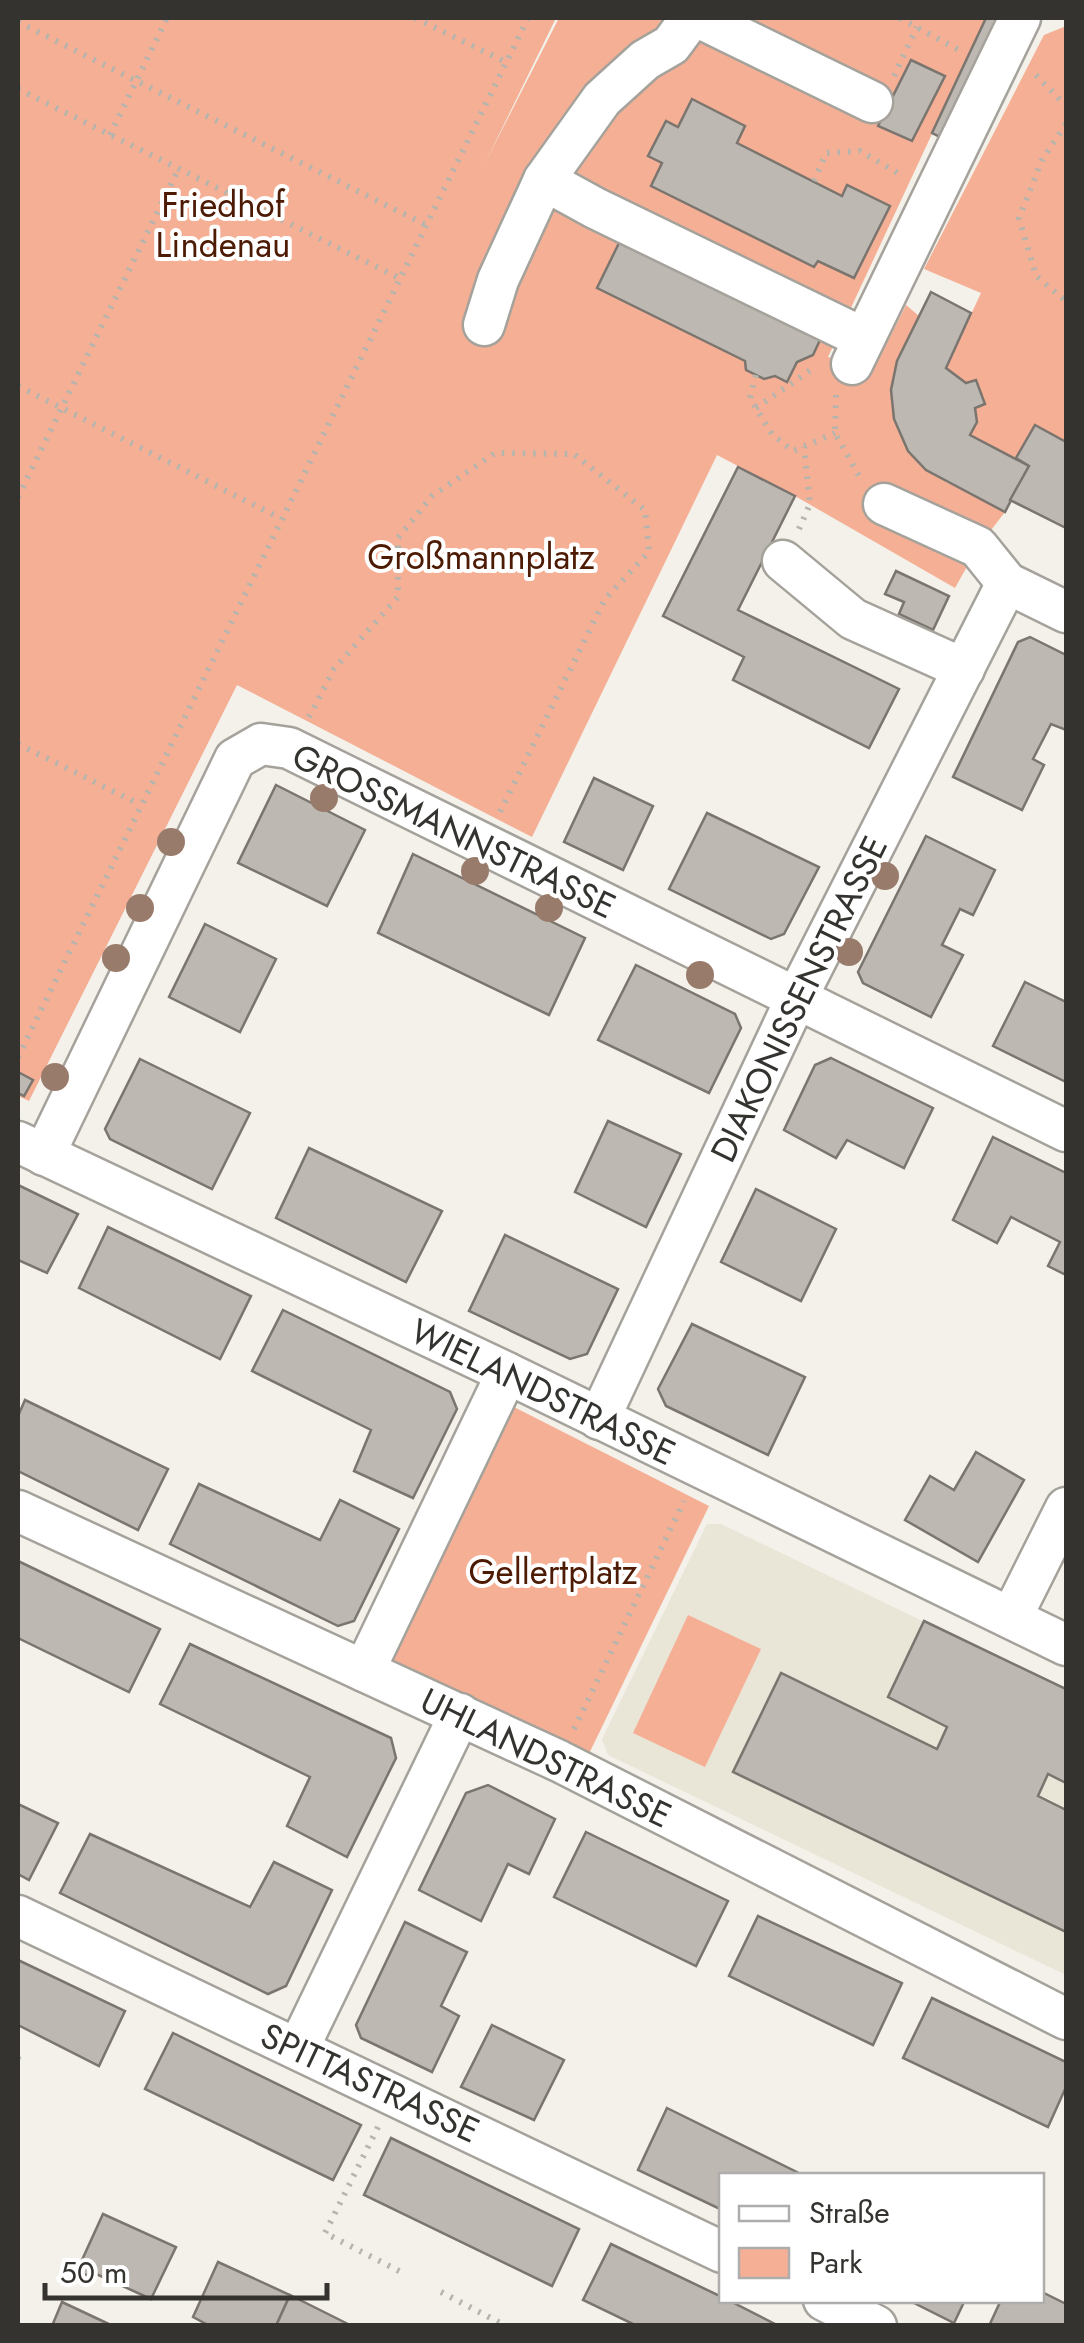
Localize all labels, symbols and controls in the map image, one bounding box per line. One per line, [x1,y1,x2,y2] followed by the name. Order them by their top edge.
[156,180,290,270] park label: Friedhof Lindenau
[367,532,595,582] park label: Großmannplatz
[284,731,624,931] street label: GROSSMANNSTRASSE
[698,827,900,1171] street label: DIAKONISSENSTRASSE
[402,1306,684,1478] street label: WIELANDSTRASSE
[468,1547,638,1597] park label: Gellertplatz
[412,1676,680,1840] street label: UHLANDSTRASSE
[253,2010,487,2156] street label: SPITTASTRASSE
[719,2173,1044,2303] legend
[809,2191,890,2234] text: Straße
[45,2238,328,2300] scale bar
[809,2241,863,2284] text: Park
[60,2251,127,2294] text: 50 m

